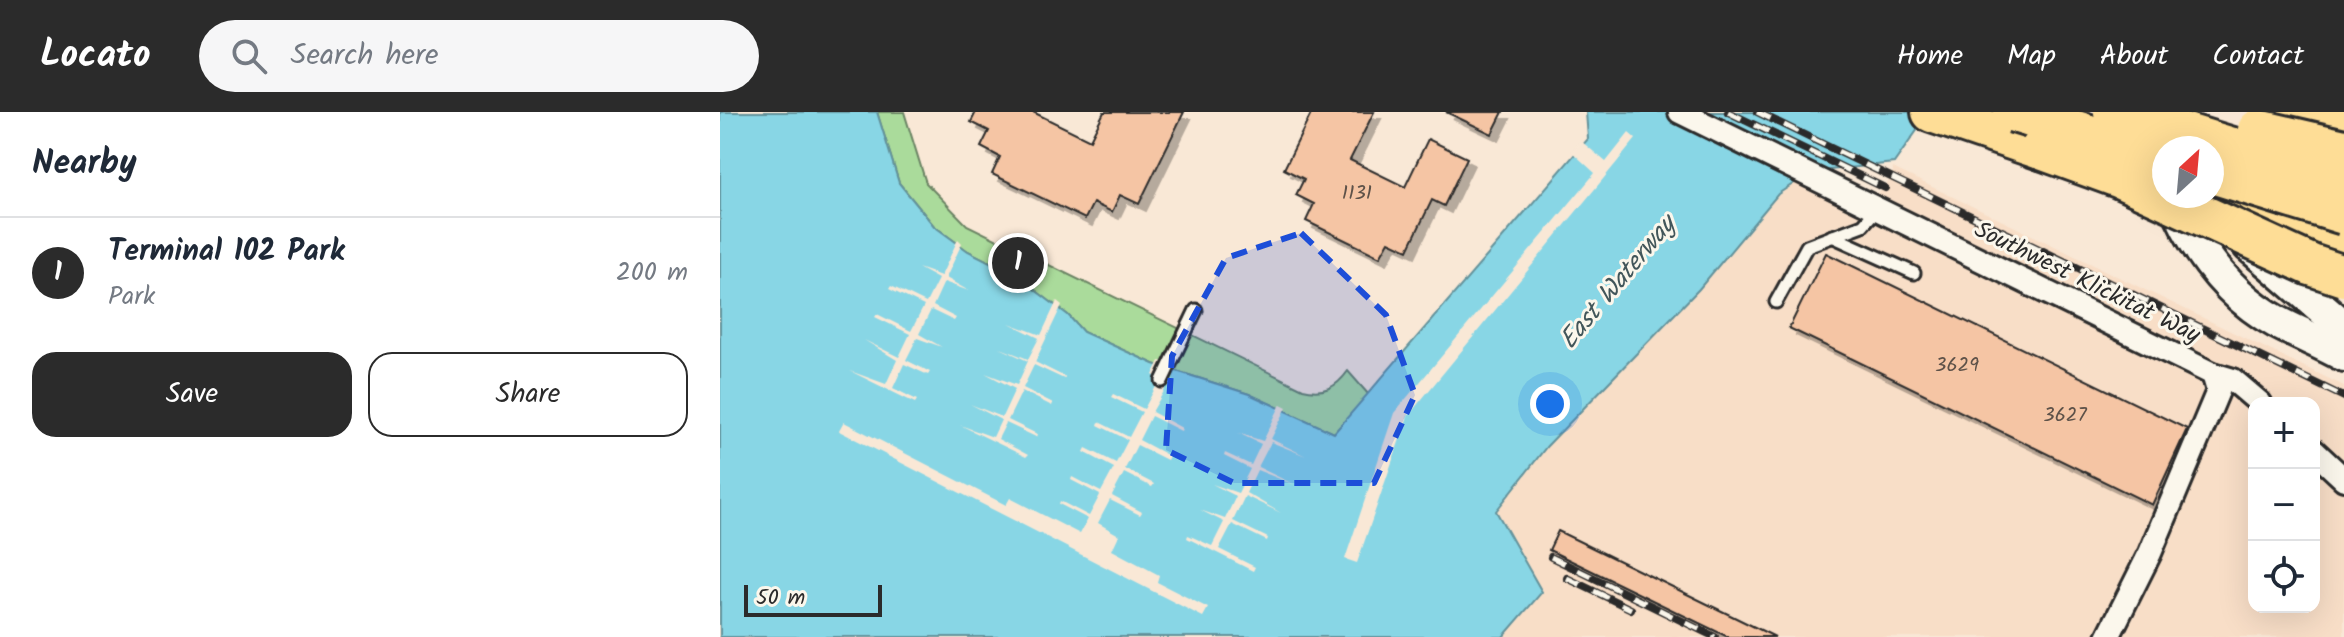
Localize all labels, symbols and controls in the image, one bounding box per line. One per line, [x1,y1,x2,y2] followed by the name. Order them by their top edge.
[199,20,759,92] search box
[40,26,151,86] text: Locato
[291,32,438,80] text: Search here
[227,34,271,78] icon: search
[1897,34,1963,79] text: Home
[2007,34,2056,79] text: Map
[2100,34,2168,79] text: About
[2212,34,2304,79] text: Contact
[2152,136,2224,208] north arrow
[32,137,137,191] text: Nearby
[1342,178,1372,210] house number: 1131
[1549,204,1689,359] water label: East Waterway
[1967,211,2207,355] street label: Southwest Klickitat Way
[108,228,345,276] text: Terminal 102 Park
[992,233,1044,293] pin: 1
[54,252,62,294] text: 1
[616,252,688,294] text: 200 m
[108,276,155,318] text: Park
[1935,350,1979,382] house number: 3629
[32,352,352,437] button: Save
[368,352,688,437] button: Share
[1530,384,1570,424] your location
[2248,397,2320,613] map controls
[2248,397,2320,469] button: +
[2043,400,2087,432] house number: 3627
[2248,469,2320,541] button: −
[2248,541,2320,613] button: locate
[744,581,882,617] scale bar
[756,581,805,616] text: 50 m

